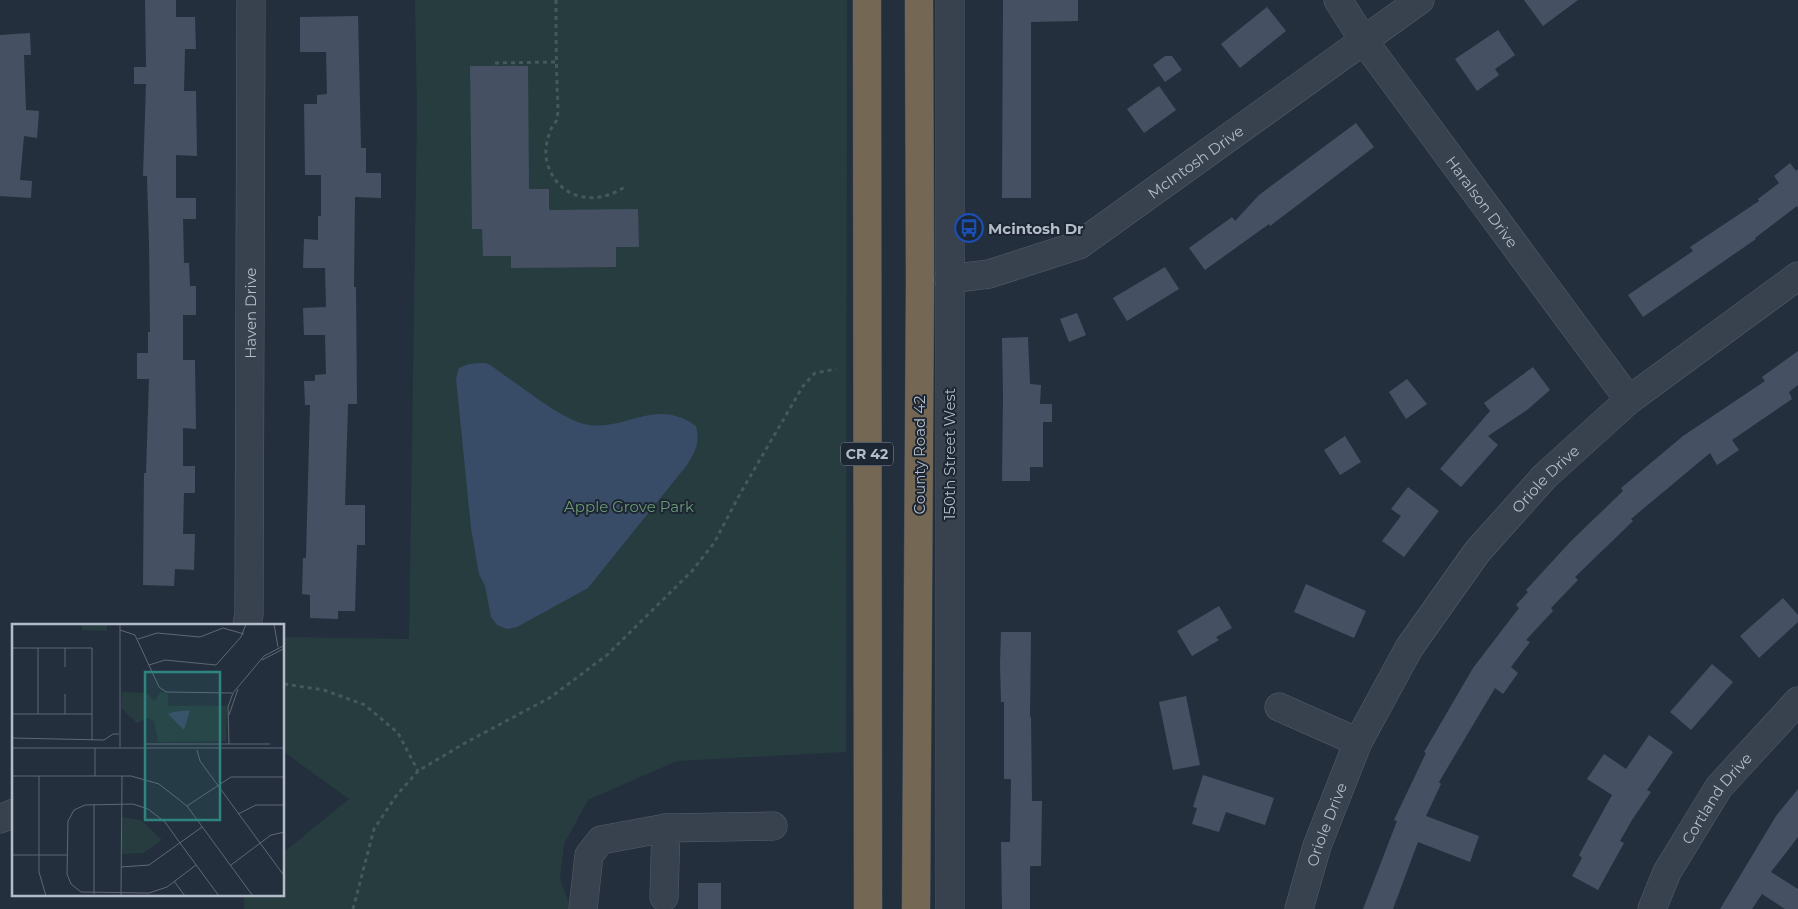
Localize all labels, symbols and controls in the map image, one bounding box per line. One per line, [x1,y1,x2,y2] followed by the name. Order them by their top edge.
[1144,121,1247,202] street label: McIntosh Drive
[1442,152,1523,251] street label: Haralson Drive
[954,213,984,243] bus stop icon: Mcintosh Dr
[988,219,1084,238] place label: Mcintosh Dr
[240,268,260,359] street label: Haven Drive
[940,388,959,520] street label: 150th Street West
[910,395,929,515] street label: County Road 42
[1507,441,1583,517] street label: Oriole Drive
[841,442,893,466] road number: CR 42
[564,497,694,516] park label: Apple Grove Park
[12,624,285,896] inset map
[1677,748,1756,847] street label: Cortland Drive
[1302,780,1351,868] street label: Oriole Drive

